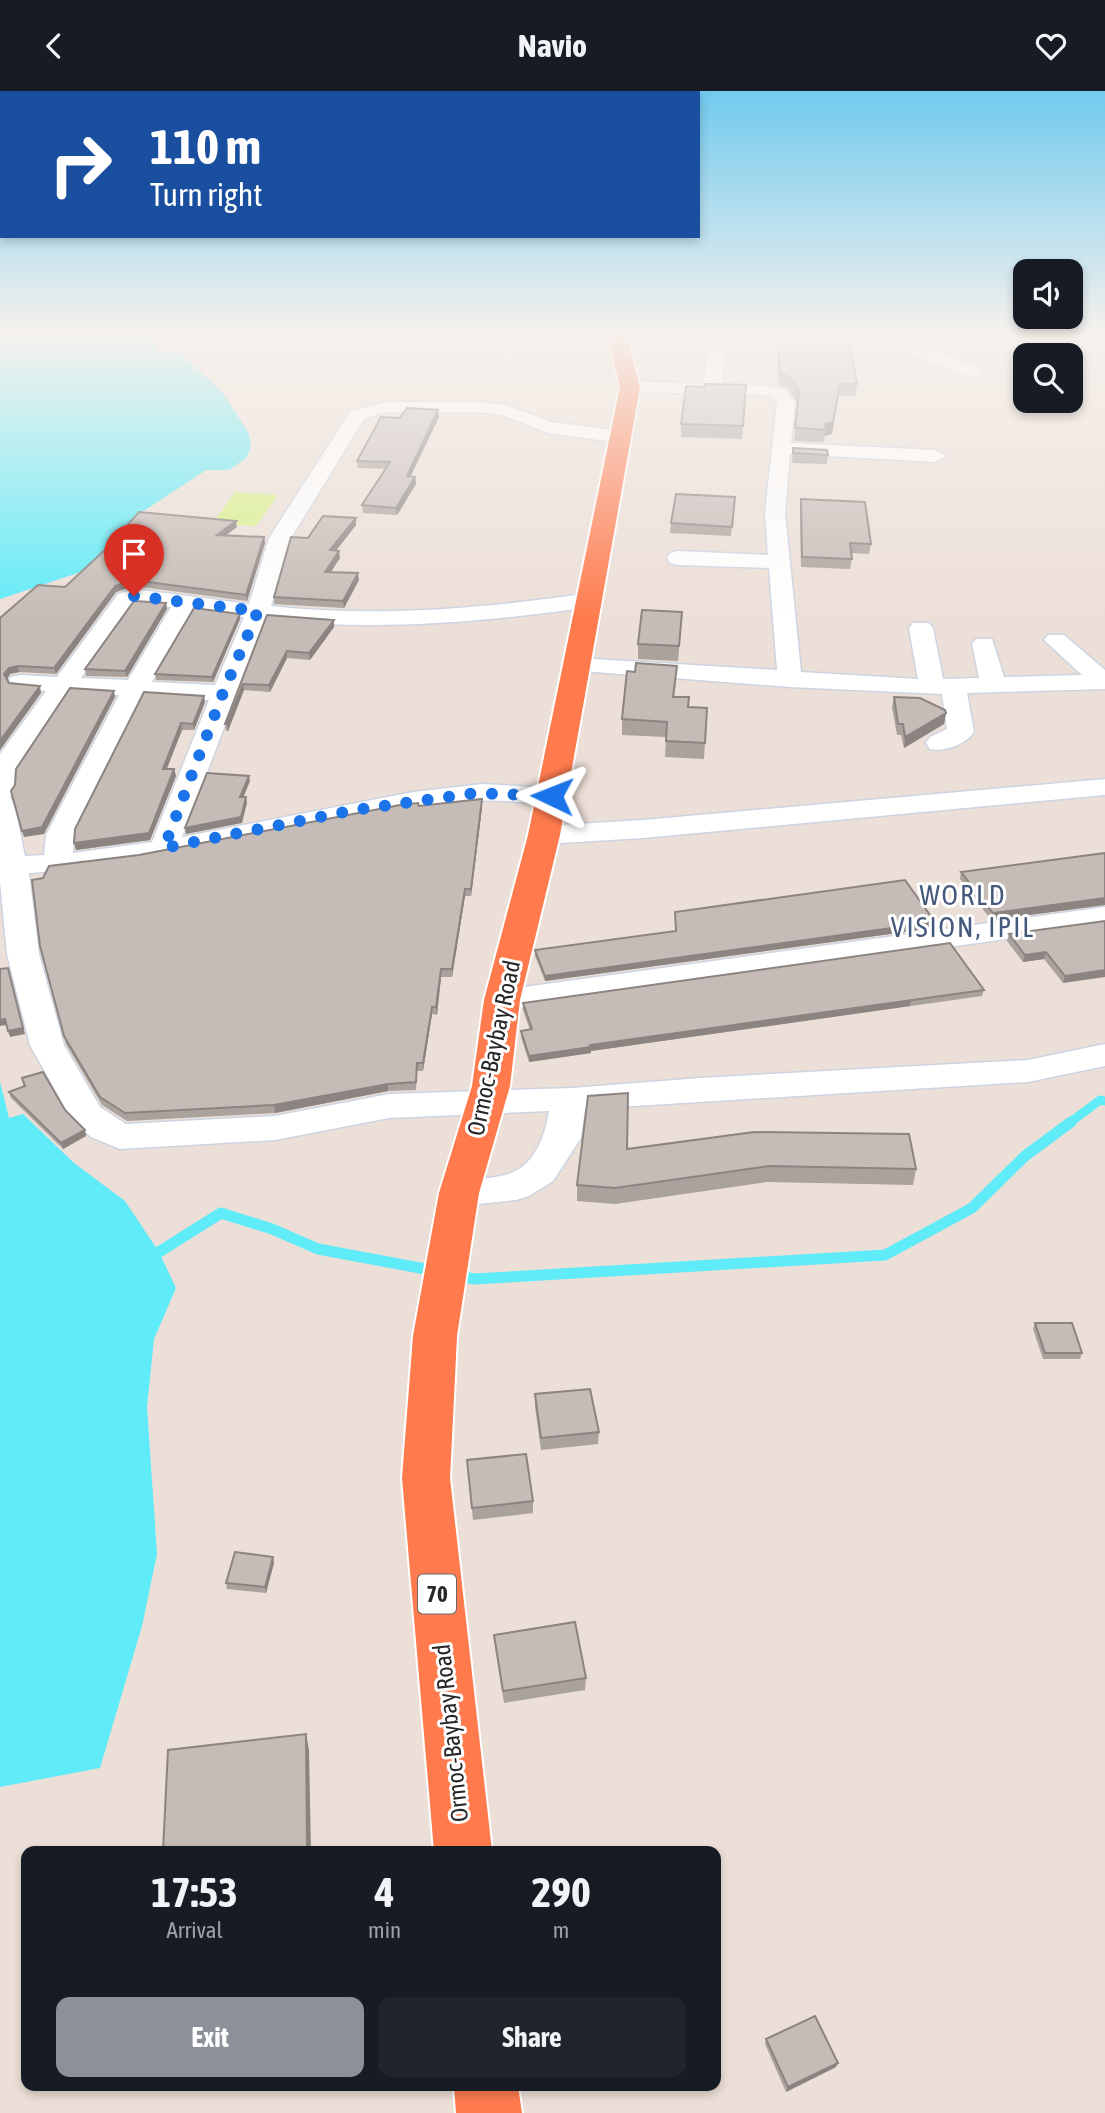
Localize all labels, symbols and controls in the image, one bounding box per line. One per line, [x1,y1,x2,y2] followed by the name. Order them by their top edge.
[35,27,73,65] icon: back
[518,27,587,64] text: Navio
[1032,27,1070,65] icon: heart
[150,118,261,174] text: 110 m
[35,119,126,210] icon: right
[150,176,263,213] text: Turn right
[1013,259,1083,413] map controls
[1013,259,1083,329] button: sound
[1013,343,1083,413] button: search
[104,524,164,596] pin
[115,535,153,573] icon: arrive
[515,759,589,833] position arrow
[891,879,1035,943] district label: WORLD VISION, IPIL
[462,958,525,1138] street label: Ormoc-Baybay Road
[418,1575,456,1613] road number: 70
[428,1643,473,1823] street label: Ormoc-Baybay Road
[151,1868,238,1916] text: 17:53
[375,1868,394,1916] text: 4
[531,1868,591,1916] text: 290
[166,1917,223,1943] text: Arrival
[368,1917,401,1943] text: min
[553,1917,569,1943] text: m
[56,1997,364,2077] button: Exit
[378,1997,686,2077] button: Share

